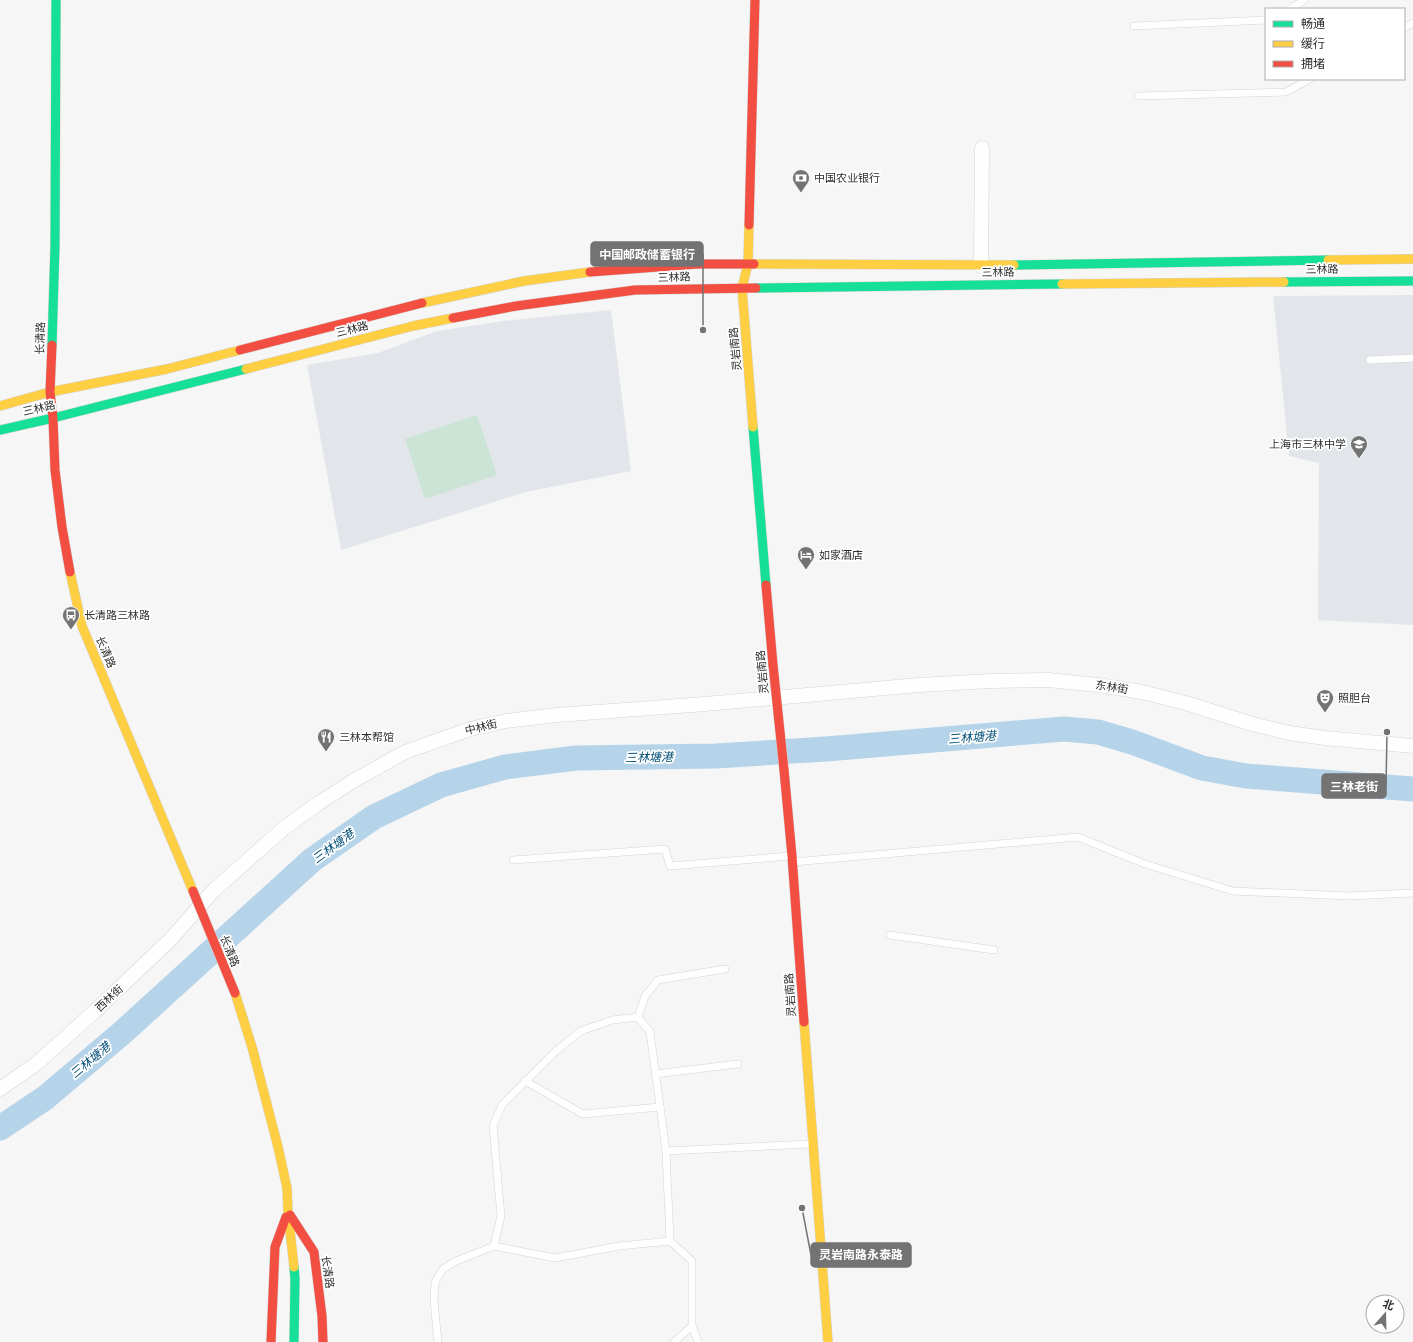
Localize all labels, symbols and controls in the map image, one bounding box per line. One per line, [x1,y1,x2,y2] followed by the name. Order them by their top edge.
[1265,8,1405,80] legend
[1301,16,1325,31] text: 畅通
[1301,36,1325,51] text: 缓行
[1301,56,1325,71] text: 拥堵
[791,168,811,193] bank icon: 中国农业银行
[814,171,880,185] place label: 中国农业银行
[591,242,703,266] callout: 中国邮政储蓄银行
[599,247,695,262] text: 中国邮政储蓄银行
[1305,262,1339,276] street label: 三林路
[981,265,1015,279] street label: 三林路
[657,269,691,285] street label: 三林路
[334,318,370,340] street label: 三林路
[32,321,48,355] street label: 长清路
[726,326,744,372] street label: 灵岩南路
[21,397,57,419] street label: 三林路
[1349,434,1369,459] school or university icon: 上海市三林中学
[1269,437,1346,451] place label: 上海市三林中学
[796,545,816,570] hotel icon: 如家酒店
[819,548,863,562] place label: 如家酒店
[61,605,81,630] bus stop icon: 长清路三林路
[84,608,150,622] place label: 长清路三林路
[93,634,119,670] street label: 长清路
[753,649,771,695] street label: 灵岩南路
[1095,678,1129,696] street label: 东林街
[1315,688,1335,713] theatre icon: 照胆台
[1338,691,1371,705] place label: 照胆台
[463,716,499,738] street label: 中林街
[316,727,336,752] restaurant icon: 三林本帮馆
[947,727,999,747] water label: 三林塘港
[339,730,394,744] place label: 三林本帮馆
[625,749,675,765] water label: 三林塘港
[1322,774,1386,798] callout: 三林老街
[1330,779,1378,794] text: 三林老街
[309,825,358,866] water label: 三林塘港
[217,933,243,969] street label: 长清路
[781,973,799,1017] street label: 灵岩南路
[92,982,126,1014] street label: 西林街
[67,1038,115,1081] water label: 三林塘港
[811,1243,911,1267] callout: 灵岩南路永泰路
[819,1247,903,1262] text: 灵岩南路永泰路
[319,1255,337,1289] street label: 长清路
[1365,1294,1405,1334] north arrow
[1381,1296,1396,1313] text: 北

